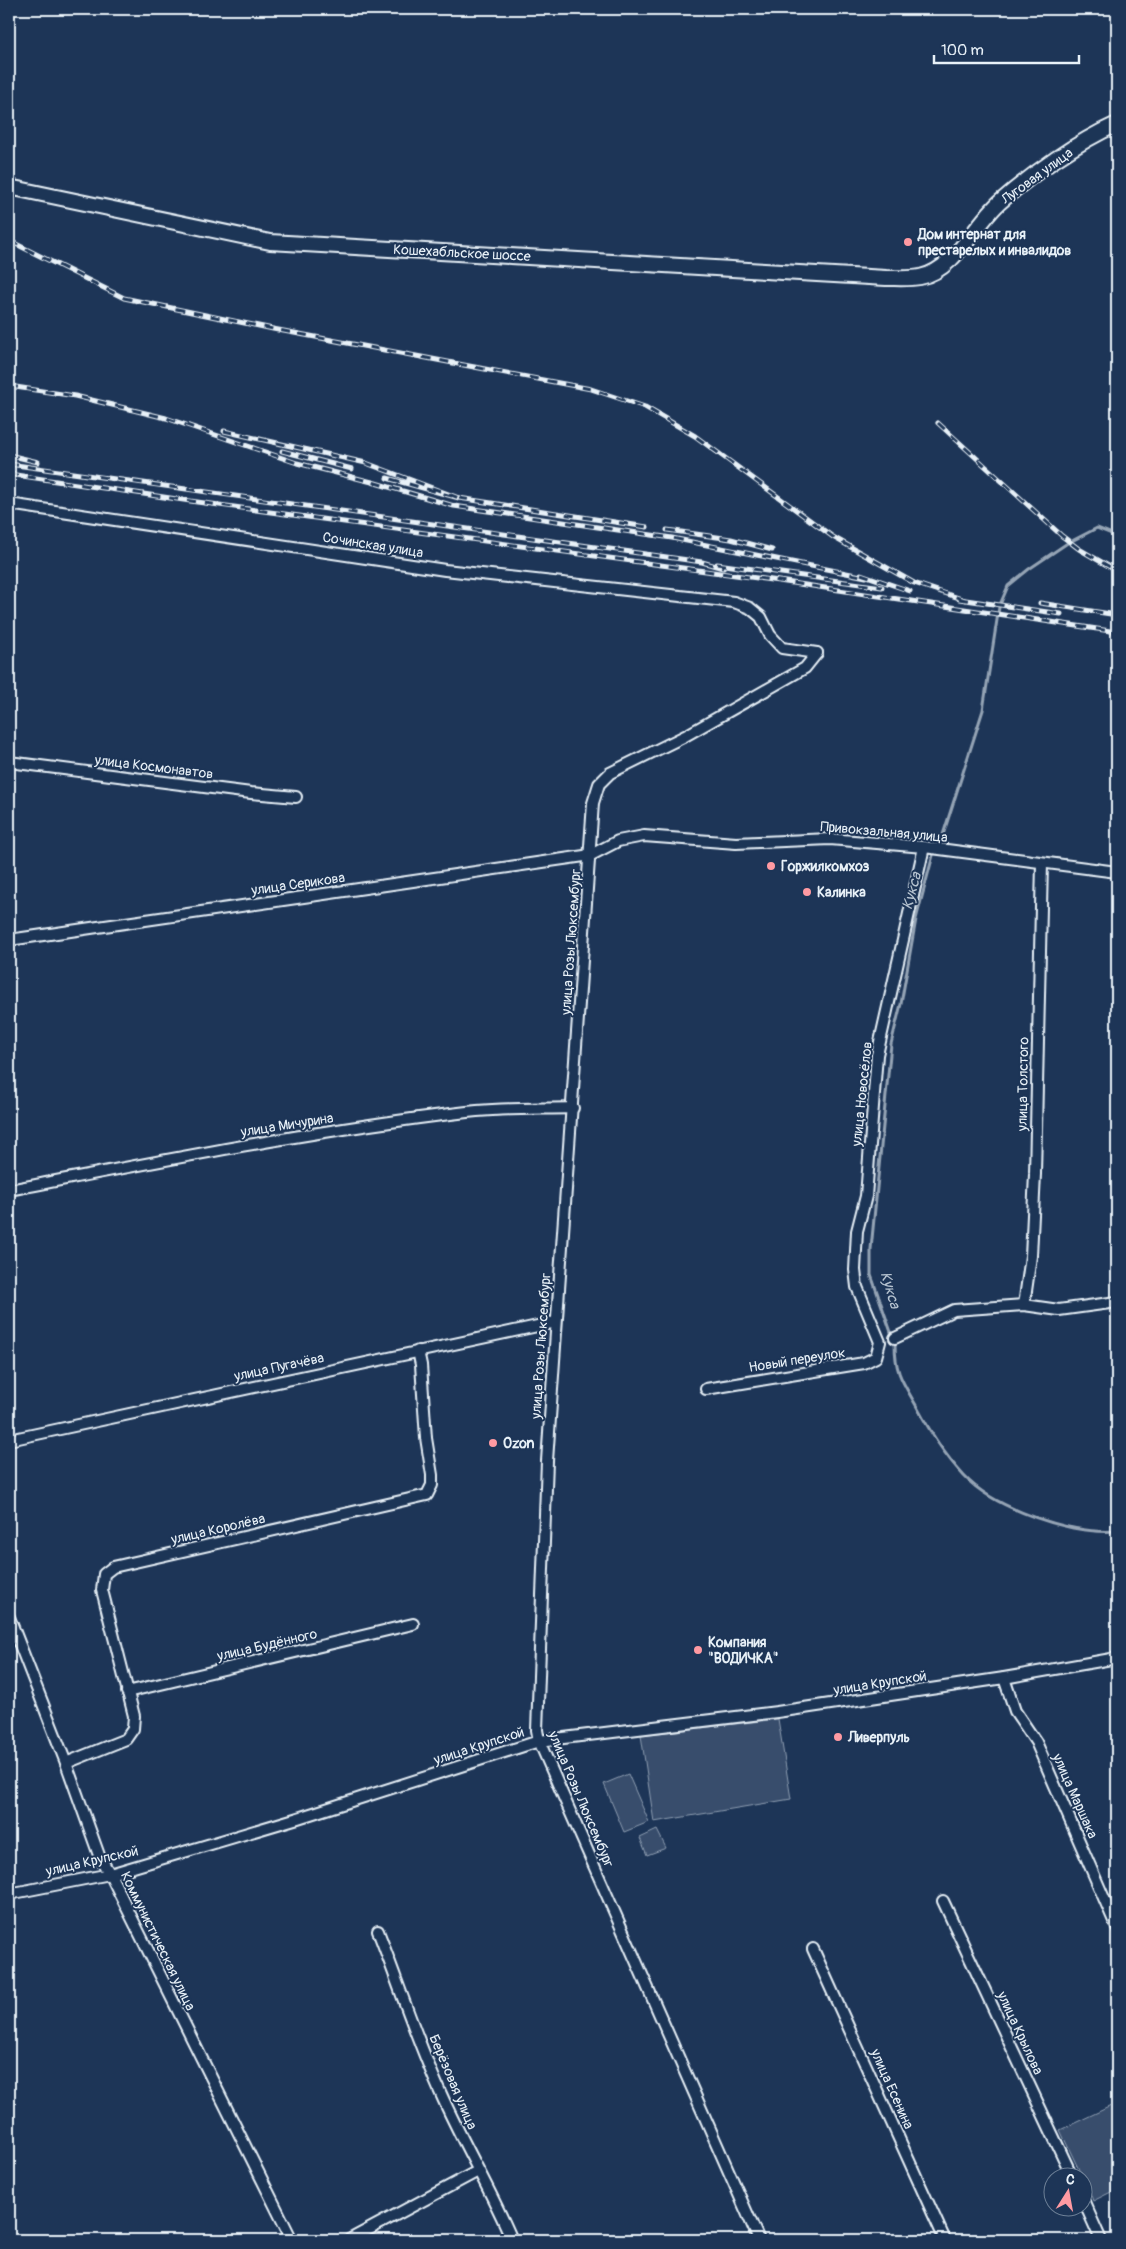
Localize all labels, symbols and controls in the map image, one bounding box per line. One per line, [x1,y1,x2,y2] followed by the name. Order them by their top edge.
[934,32,1078,64] scale bar
[941,41,984,60] text: 100 m
[997,144,1076,208] street label: Луговая улица
[917,226,1071,259] place label: Дом интернат для престарелых и инвалидов
[902,236,914,248] marker: Дом интернат для престарелых и инвалидов
[393,241,531,265] street label: Кошехабльское шоссе
[321,529,425,561] street label: Сочинская улица
[93,751,214,783] street label: улица Космонавтов
[820,818,948,846] street label: Привокзальная улица
[781,858,870,875] place label: Горжилкомхоз
[765,860,777,872] marker: Горжилкомхоз
[557,868,585,1017] street label: улица Розы Люксембург
[249,869,346,899] street label: улица Серикова
[898,870,926,912] water label: Кукса
[817,884,866,901] place label: Калинка
[801,886,813,898] marker: Калинка
[1014,1036,1032,1132] street label: улица Толстого
[848,1041,876,1148] street label: улица Новосёлов
[238,1109,335,1141] street label: улица Мичурина
[876,1269,905,1312] water label: Кукса
[527,1272,555,1421] street label: улица Розы Люксембург
[747,1344,847,1376] street label: Новый переулок
[231,1349,326,1385] street label: улица Пугачёва
[503,1435,535,1452] place label: Ozon
[487,1437,499,1449] marker: Ozon
[168,1510,267,1548] street label: улица Королёва
[214,1625,319,1665] street label: улица Будённого
[708,1634,779,1667] place label: Компания "ВОДИЧКА"
[692,1644,704,1656] marker: Компания "ВОДИЧКА"
[831,1667,928,1699] street label: улица Крупской
[431,1723,526,1769] street label: улица Крупской
[544,1727,617,1870] street label: улица Розы Люксембург
[847,1729,910,1746] place label: Ливерпуль
[832,1731,844,1743] marker: Ливерпуль
[1048,1750,1101,1841] street label: улица Маршака
[43,1842,140,1880] street label: улица Крупской
[117,1869,199,2013] street label: Коммунистическая улица
[993,1988,1047,2077] street label: улица Крылова
[425,2032,481,2132] street label: Берёзовая улица
[866,2045,917,2132] street label: улица Есенина
[1044,2166,1094,2216] north arrow
[1065,2171,1077,2189] text: С

